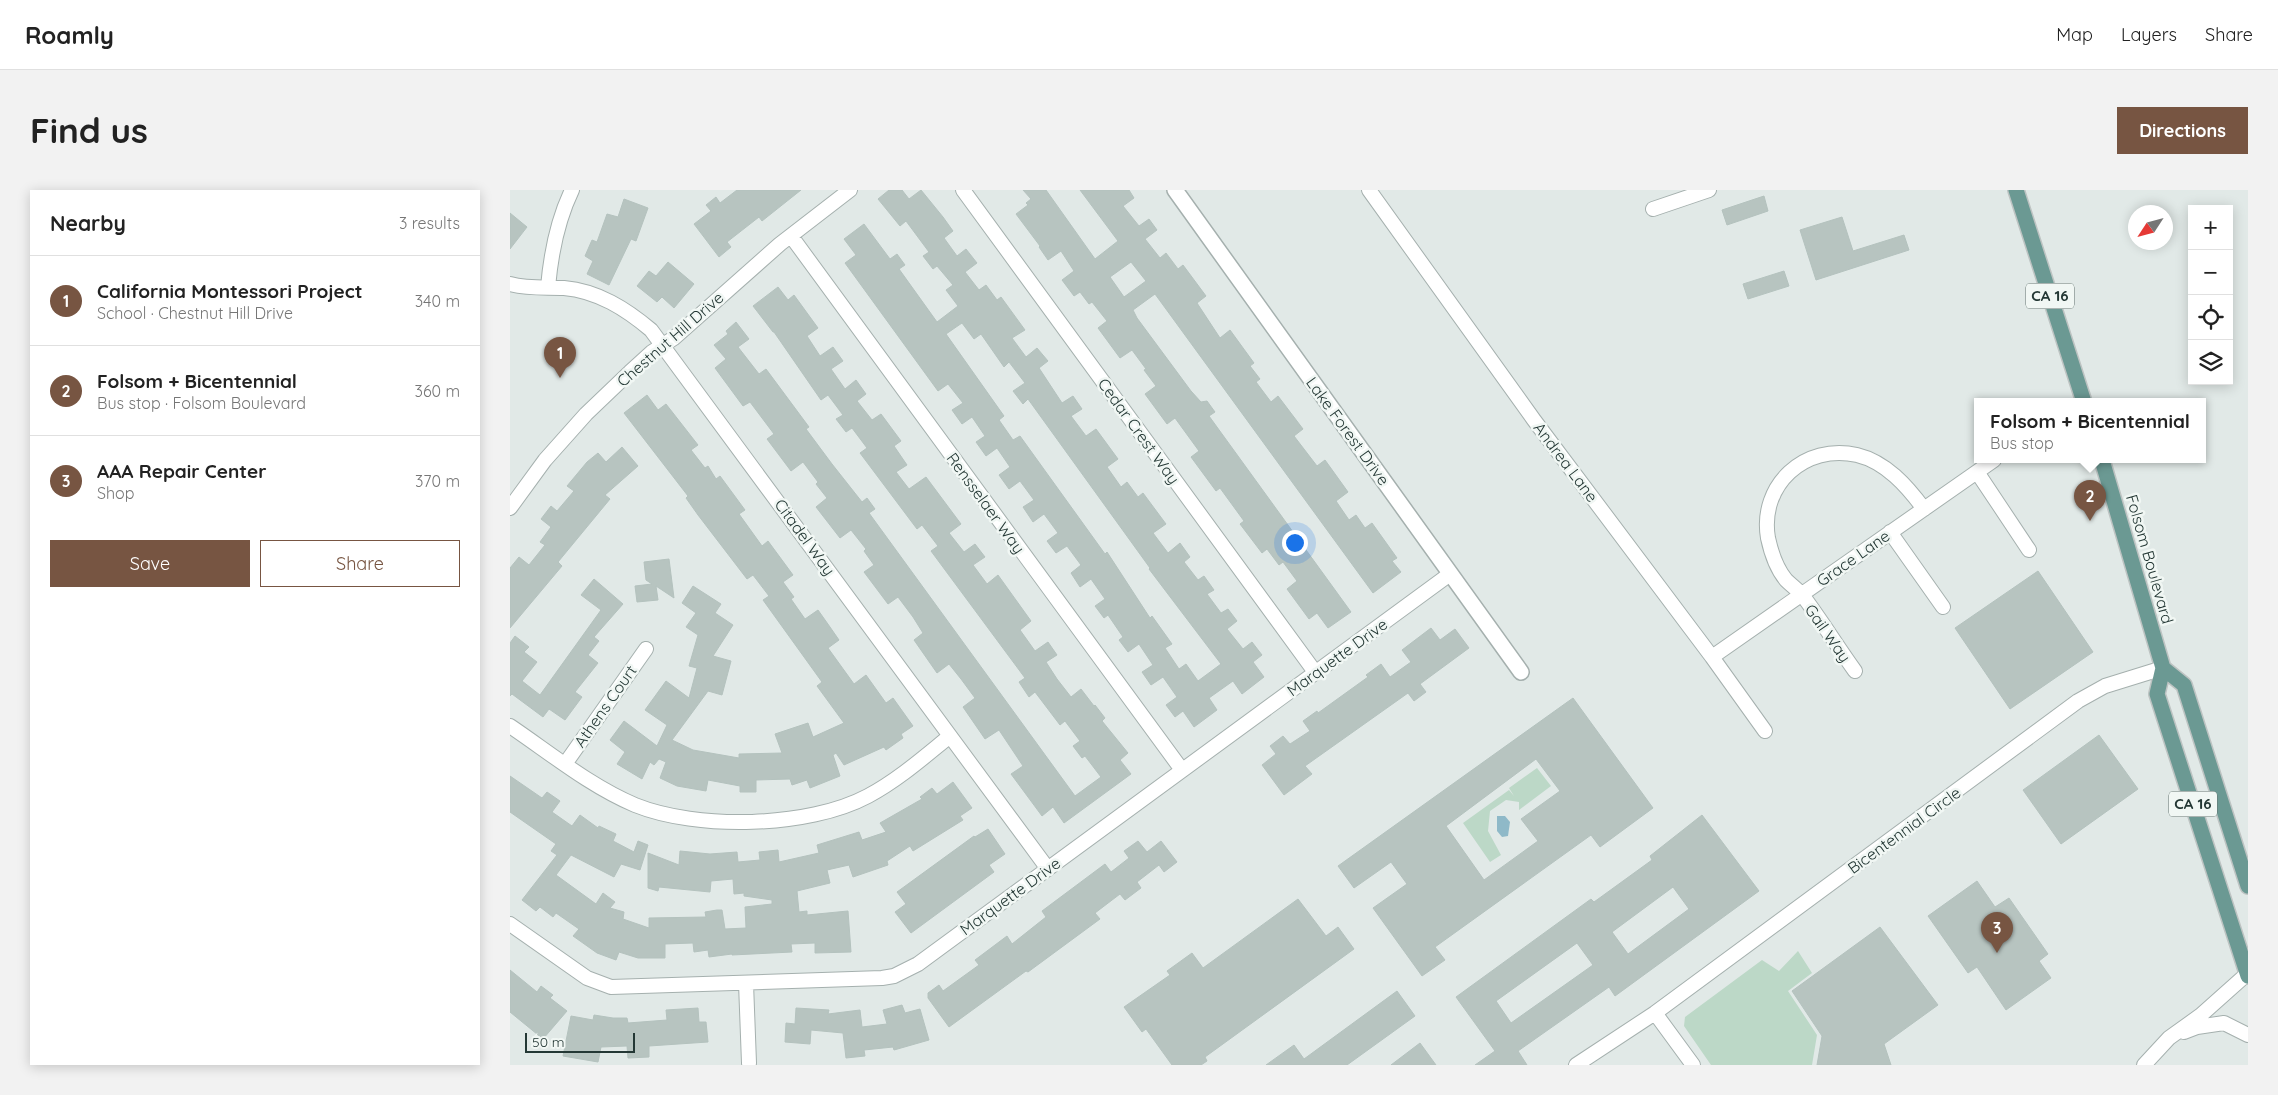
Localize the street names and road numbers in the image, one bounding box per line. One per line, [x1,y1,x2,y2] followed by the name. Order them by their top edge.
[2026,284,2074,308] road number: CA 16
[613,287,727,391] street label: Chestnut Hill Drive
[1302,373,1394,489] street label: Lake Forest Drive
[1094,374,1184,488] street label: Cedar Crest Way
[1529,418,1603,506] street label: Andrea Lane
[943,449,1029,557] street label: Rensselaer Way
[2122,492,2178,626] street label: Folsom Boulevard
[770,495,840,579] street label: Citadel Way
[1812,525,1894,591] street label: Grace Lane
[1801,600,1855,666] street label: Gail Way
[1283,614,1391,700] street label: Marquette Drive
[569,661,641,751] street label: Athens Court
[1844,782,1964,878] street label: Bicentennial Circle
[2169,792,2217,816] road number: CA 16
[956,853,1064,939] street label: Marquette Drive

